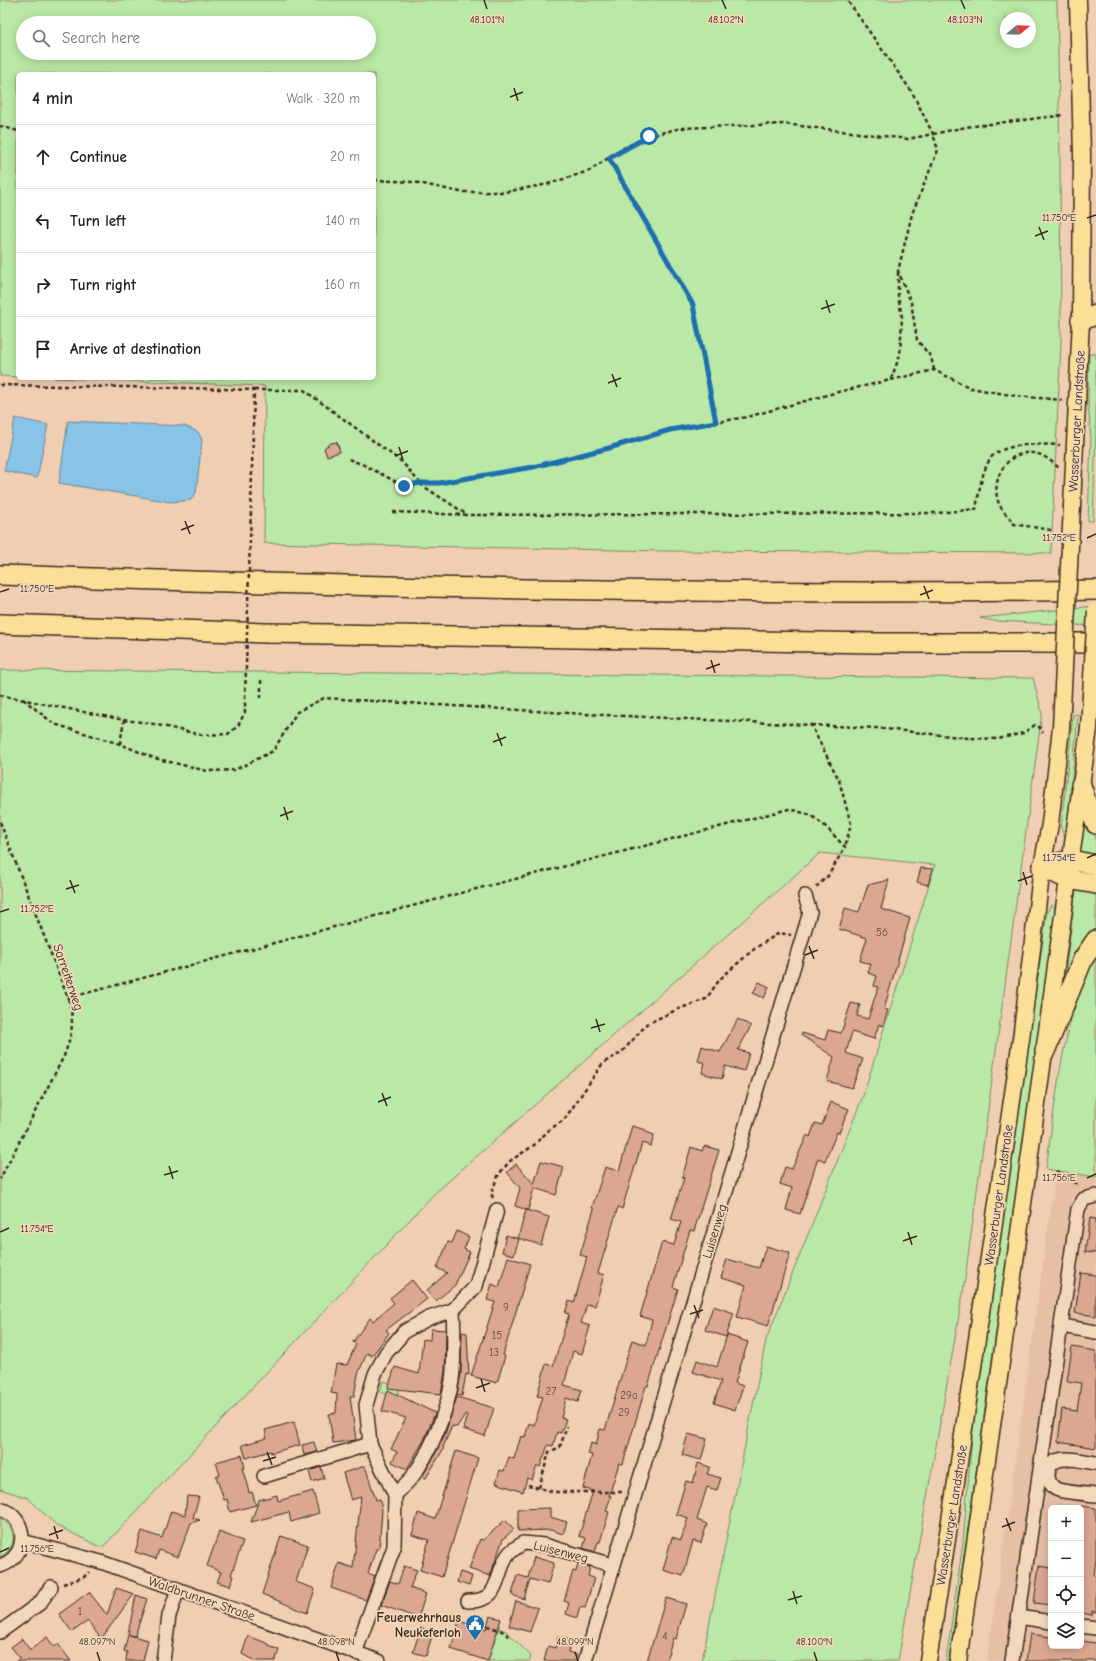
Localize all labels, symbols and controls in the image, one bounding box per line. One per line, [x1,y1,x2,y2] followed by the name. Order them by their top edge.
[1000,12,1036,48] north arrow
[470,14,504,26] text: 48.101°N
[708,14,744,26] text: 48.102°N
[947,14,983,26] text: 48.103°N
[16,16,376,60] search box
[30,27,52,49] icon: search
[62,29,140,47] text: Search here
[32,89,73,108] text: 4 min
[286,91,360,106] text: Walk · 320 m
[640,127,658,145] route start
[32,146,54,168] icon: ahead
[70,148,127,166] text: Continue
[330,149,360,164] text: 20 m
[32,210,54,232] icon: left
[70,212,126,230] text: Turn left
[1042,212,1076,224] text: 11.750°E
[326,213,360,228] text: 140 m
[32,274,54,296] icon: right
[70,276,136,294] text: Turn right
[325,277,360,292] text: 160 m
[32,338,54,360] icon: arrive
[70,340,201,358] text: Arrive at destination
[1065,349,1088,492] street label: Wasserburger Landstraße
[395,477,413,495] route end
[1042,532,1076,544] text: 11.752°E
[20,583,54,595] text: 11.750°E
[1043,852,1075,864] text: 11.754°E
[20,903,54,915] text: 11.752°E
[876,926,888,939] house number: 56
[50,942,87,1012] street label: Sarreiterweg
[981,1123,1016,1266] street label: Wasserburger Landstraße
[1042,1172,1076,1184] text: 11.756°E
[699,1202,730,1260] street label: Luisenweg
[21,1223,53,1235] text: 11.754°E
[503,1301,509,1314] house number: 9
[492,1329,502,1342] house number: 15
[489,1346,499,1359] house number: 13
[546,1385,556,1398] house number: 27
[620,1389,638,1402] house number: 29a
[618,1406,630,1419] house number: 29
[933,1443,970,1586] street label: Wasserburger Landstraße
[1048,1505,1084,1649] map controls
[1048,1505,1084,1541] button: +
[532,1537,590,1566] street label: Luisenweg
[1048,1541,1084,1577] button: −
[20,1543,54,1555] text: 11.756°E
[147,1573,258,1624] street label: Waldbrunner Straße
[1048,1577,1084,1613] button: locate
[78,1605,82,1618] house number: 1
[376,1610,461,1640] place label: Feuerwehrhaus Neukeferloh
[464,1613,486,1641] public building icon: Feuerwehrhaus Neukeferloh
[1048,1613,1084,1649] button: layers
[662,1630,668,1643] house number: 4
[79,1636,115,1648] text: 48.097°N
[317,1636,355,1648] text: 48.098°N
[556,1636,594,1648] text: 48.099°N
[796,1636,832,1648] text: 48.100°N

